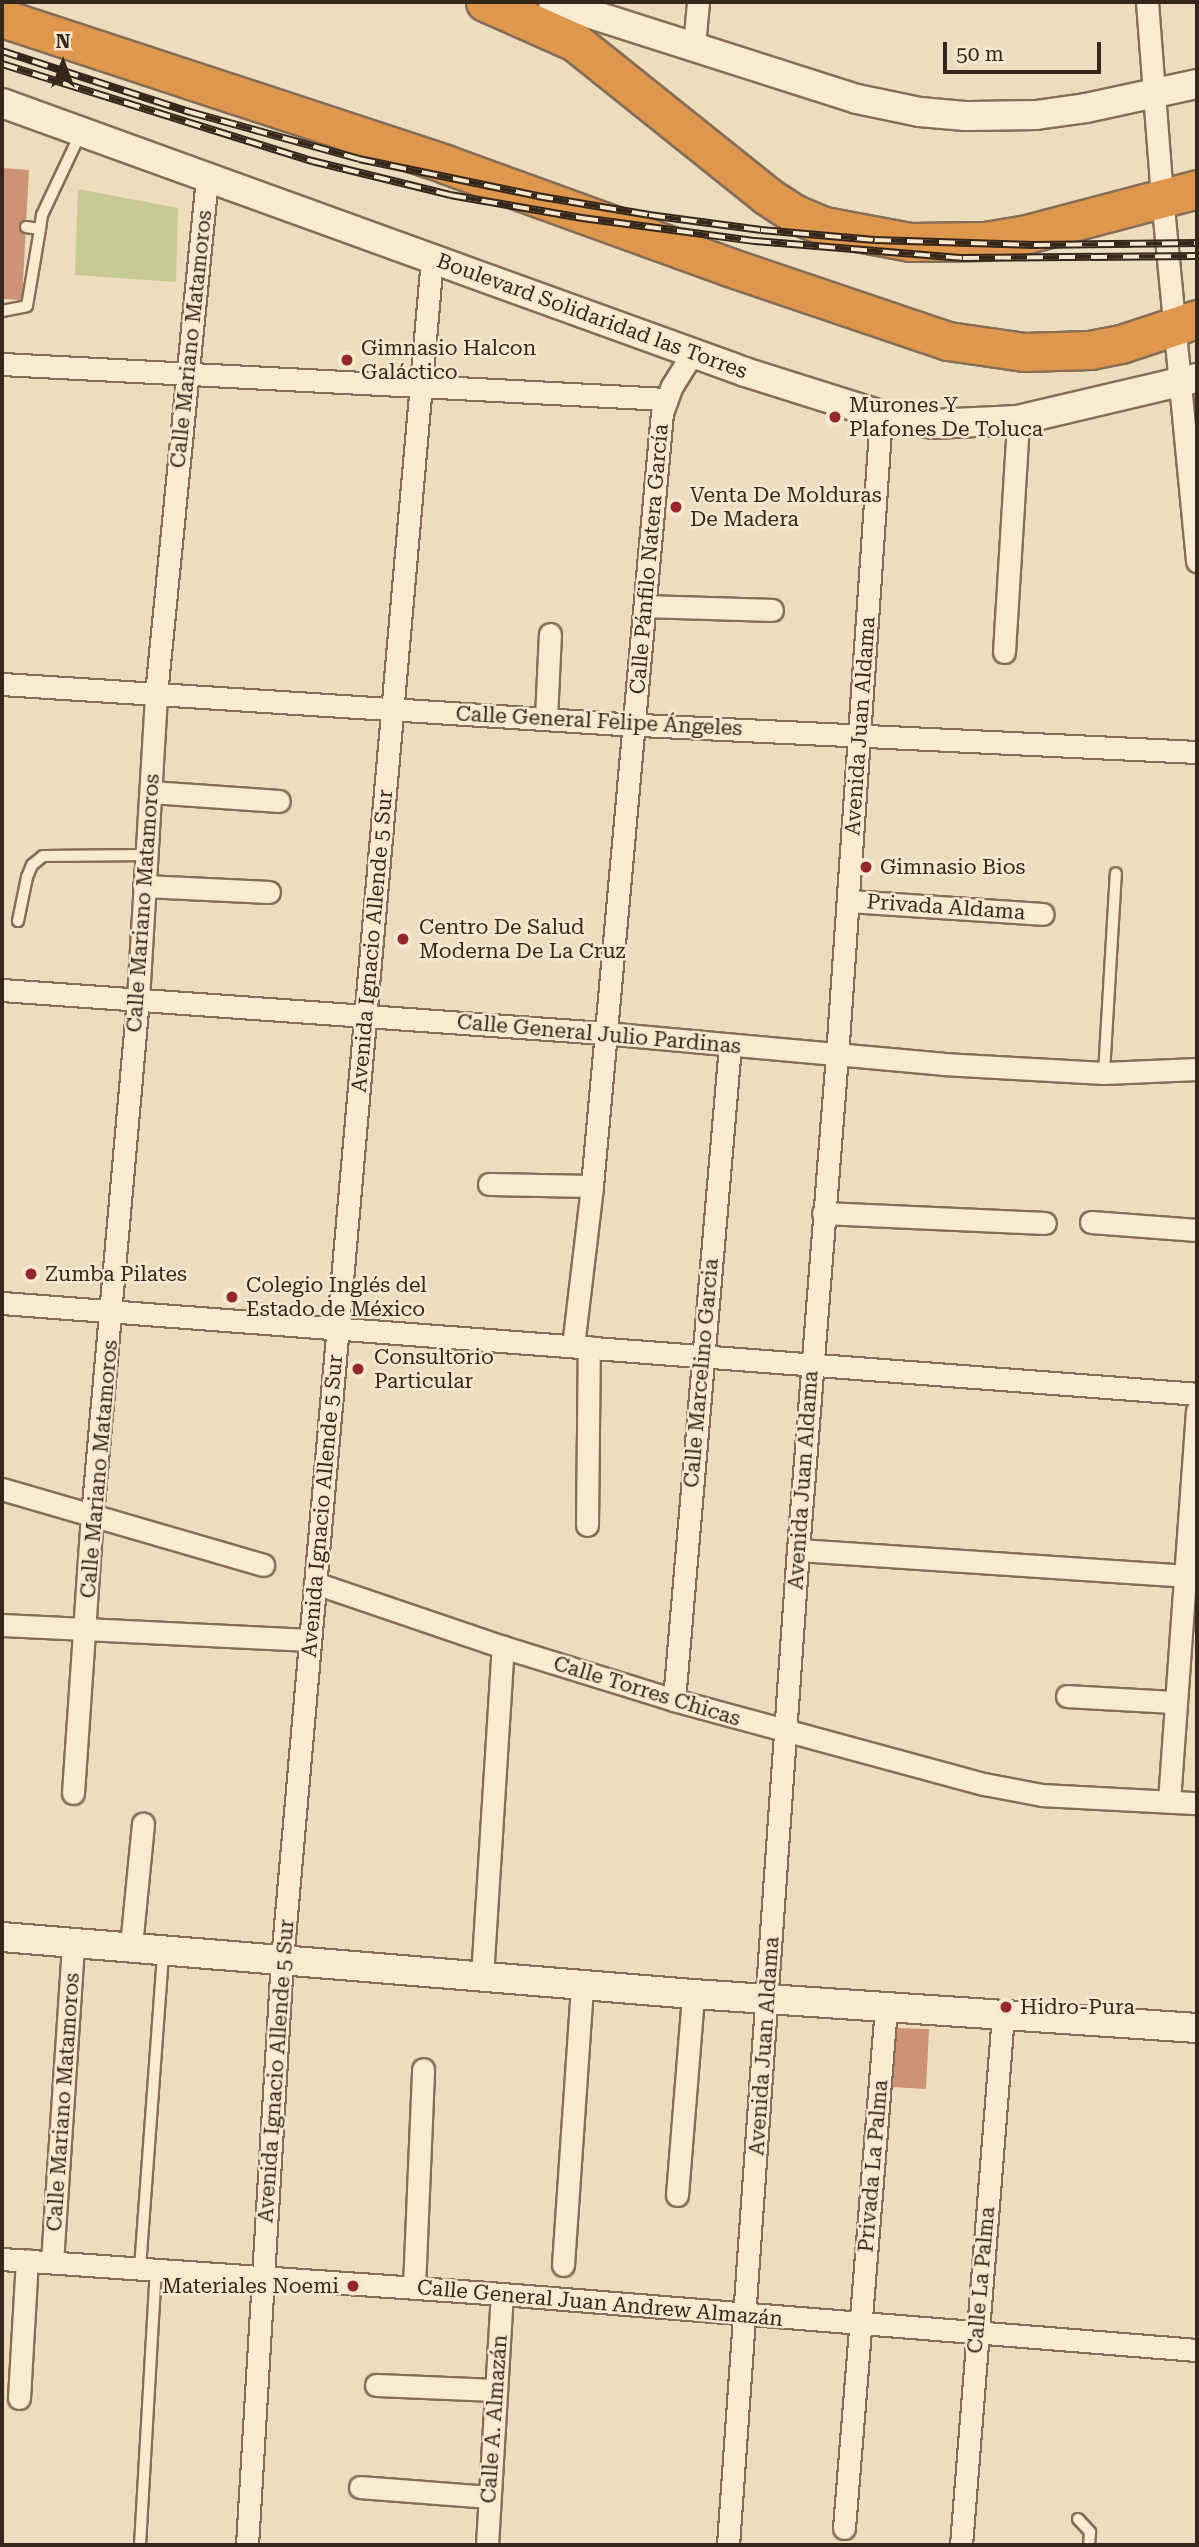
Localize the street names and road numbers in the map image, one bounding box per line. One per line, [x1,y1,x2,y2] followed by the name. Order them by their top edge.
[165,209,217,469] street label: Calle Mariano Matamoros
[433,248,751,384] street label: Boulevard Solidaridad las Torres
[625,423,673,695] street label: Calle Pánfilo Natera García
[840,616,880,836] street label: Avenida Juan Aldama
[455,701,743,741] street label: Calle General Felipe Ángeles
[121,773,165,1033] street label: Calle Mariano Matamoros
[346,788,398,1094] street label: Avenida Ignacio Allende 5 Sur
[866,889,1026,925] street label: Privada Aldama
[456,1009,742,1059] street label: Calle General Julio Pardinas
[678,1257,724,1489] street label: Calle Marcelino Garcia
[75,1339,123,1599] street label: Calle Mariano Matamoros
[296,1353,348,1659] street label: Avenida Ignacio Allende 5 Sur
[783,1370,823,1590] street label: Avenida Juan Aldama
[550,1651,744,1731] street label: Calle Torres Chicas
[253,1918,299,2224] street label: Avenida Ignacio Allende 5 Sur
[744,1936,784,2156] street label: Avenida Juan Aldama
[41,1972,85,2232] street label: Calle Mariano Matamoros
[853,2079,893,2253] street label: Privada La Palma
[962,2205,1000,2355] street label: Calle La Palma
[416,2274,784,2332] street label: Calle General Juan Andrew Almazán
[476,2334,512,2504] street label: Calle A. Almazán

